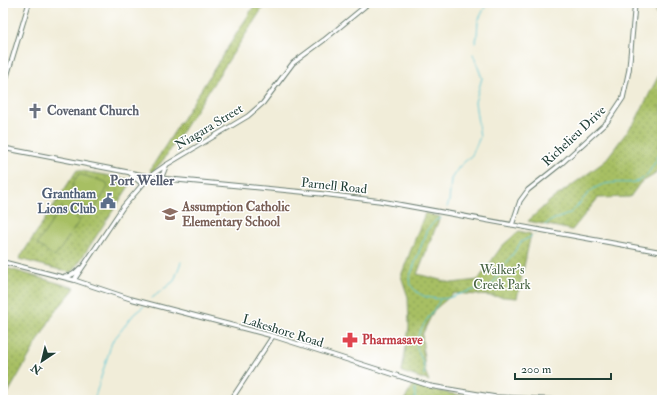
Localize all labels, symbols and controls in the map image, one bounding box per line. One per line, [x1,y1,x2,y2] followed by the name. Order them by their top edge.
[172,100,246,154] street label: Niagara Street
[26,102,44,120] church icon: Covenant Church
[539,102,610,170] street label: Richelieu Drive
[47,103,139,119] place label: Covenant Church
[110,172,175,189] district label: Port Weller
[300,175,368,197] street label: Parnell Road
[37,186,97,217] place label: Grantham Lions Club
[99,192,117,210] public building icon: Grantham Lions Club
[181,199,291,231] place label: Assumption Catholic Elementary School
[161,205,179,223] school or university icon: Assumption Catholic Elementary School
[473,262,532,293] park label: Walker's Creek Park
[241,311,326,351] street label: Lakeshore Road
[341,331,359,349] pharmacy icon: Pharmasave
[362,332,423,348] place label: Pharmasave
[22,341,62,381] north arrow
[515,355,611,381] scale bar
[28,360,45,378] text: N
[521,362,552,377] text: 200 m

